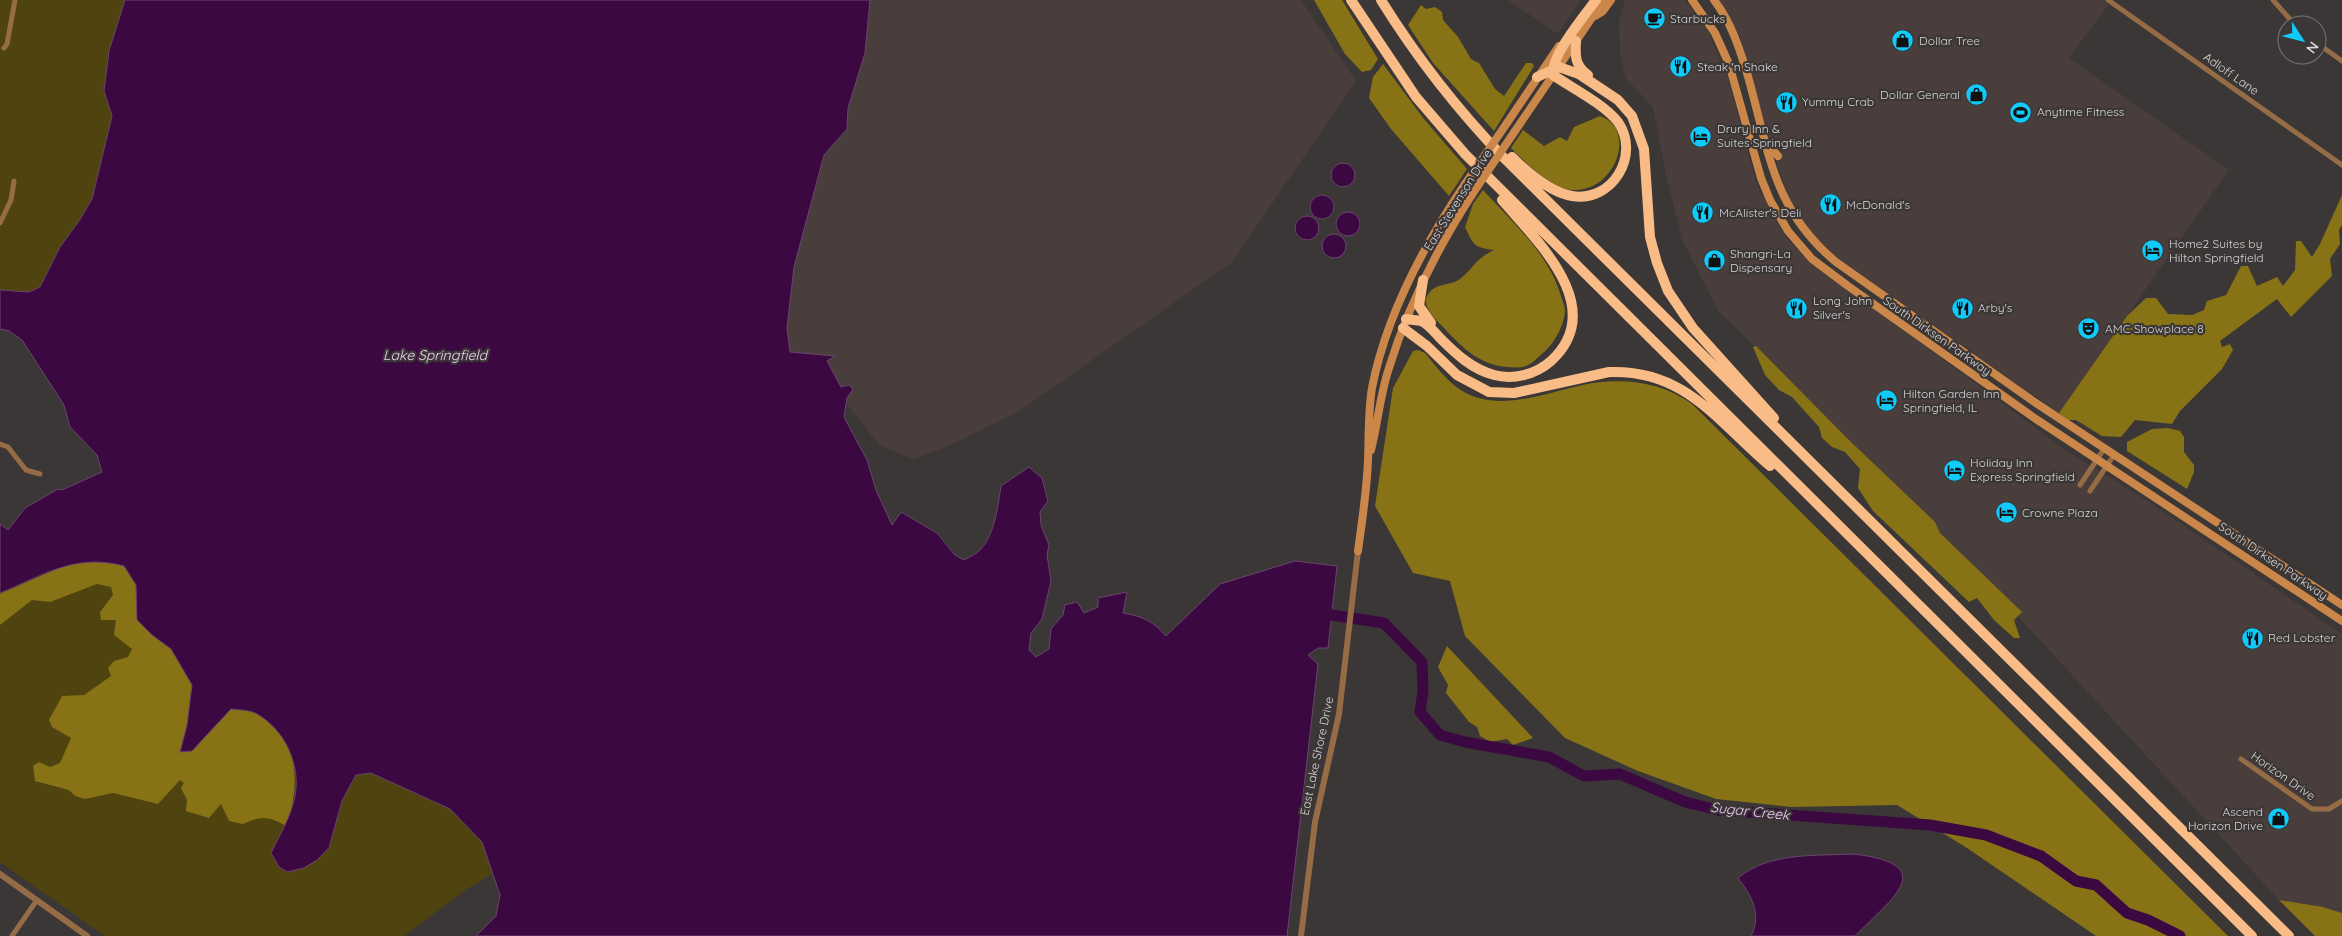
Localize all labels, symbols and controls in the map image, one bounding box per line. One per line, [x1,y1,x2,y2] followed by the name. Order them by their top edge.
[1642,7,1666,31] cafe icon: Starbucks
[1670,11,1725,26] place label: Starbucks
[2277,15,2327,65] north arrow
[1891,29,1915,53] shop icon: Dollar Tree
[1919,33,1980,48] place label: Dollar Tree
[2302,38,2323,57] text: N
[2201,49,2262,98] street label: Adloff Lane
[1669,55,1693,79] restaurant icon: Steak 'n Shake
[1697,59,1778,74] place label: Steak 'n Shake
[1964,83,1988,107] shop icon: Dollar General
[1880,87,1960,102] place label: Dollar General
[1774,90,1798,114] restaurant icon: Yummy Crab
[1802,94,1874,109] place label: Yummy Crab
[2009,100,2033,124] sports icon: Anytime Fitness
[2037,104,2125,119] place label: Anytime Fitness
[1717,121,1812,150] place label: Drury Inn & Suites Springfield
[1689,124,1713,148] hotel icon: Drury Inn & Suites Springfield
[1420,146,1495,253] street label: East Stevenson Drive
[1818,193,1842,217] restaurant icon: McDonald's
[1846,197,1911,212] place label: McDonald's
[1691,201,1715,225] restaurant icon: McAlister's Deli
[1719,205,1801,220] place label: McAlister's Deli
[2169,236,2264,265] place label: Home2 Suites by Hilton Springfield
[2141,239,2165,263] hotel icon: Home2 Suites by Hilton Springfield
[1730,246,1792,275] place label: Shangri-La Dispensary
[1702,249,1726,273] shop icon: Shangri-La Dispensary
[1813,293,1872,322] place label: Long John Silver's
[1880,293,1994,379] street label: South Dirksen Parkway
[1785,296,1809,320] restaurant icon: Long John Silver's
[1950,296,1974,320] restaurant icon: Arby's
[1978,300,2013,315] place label: Arby's
[2077,317,2101,341] theatre icon: AMC Showplace 8
[2105,321,2204,336] place label: AMC Showplace 8
[383,346,488,364] water label: Lake Springfield
[1903,386,2000,415] place label: Hilton Garden Inn Springfield, IL
[1875,389,1899,413] hotel icon: Hilton Garden Inn Springfield, IL
[1970,455,2075,484] place label: Holiday Inn Express Springfield
[1942,458,1966,482] hotel icon: Holiday Inn Express Springfield
[1994,501,2018,525] hotel icon: Crowne Plaza
[2022,505,2098,520] place label: Crowne Plaza
[2216,518,2331,603] street label: South Dirksen Parkway
[2240,626,2264,650] restaurant icon: Red Lobster
[2268,630,2336,645] place label: Red Lobster
[1297,695,1336,817] street label: East Lake Shore Drive
[2248,748,2319,803] street label: Horizon Drive
[1709,798,1792,824] water label: Sugar Creek
[2188,804,2263,833] place label: Ascend Horizon Drive
[2267,807,2291,831] shop icon: Ascend Horizon Drive

